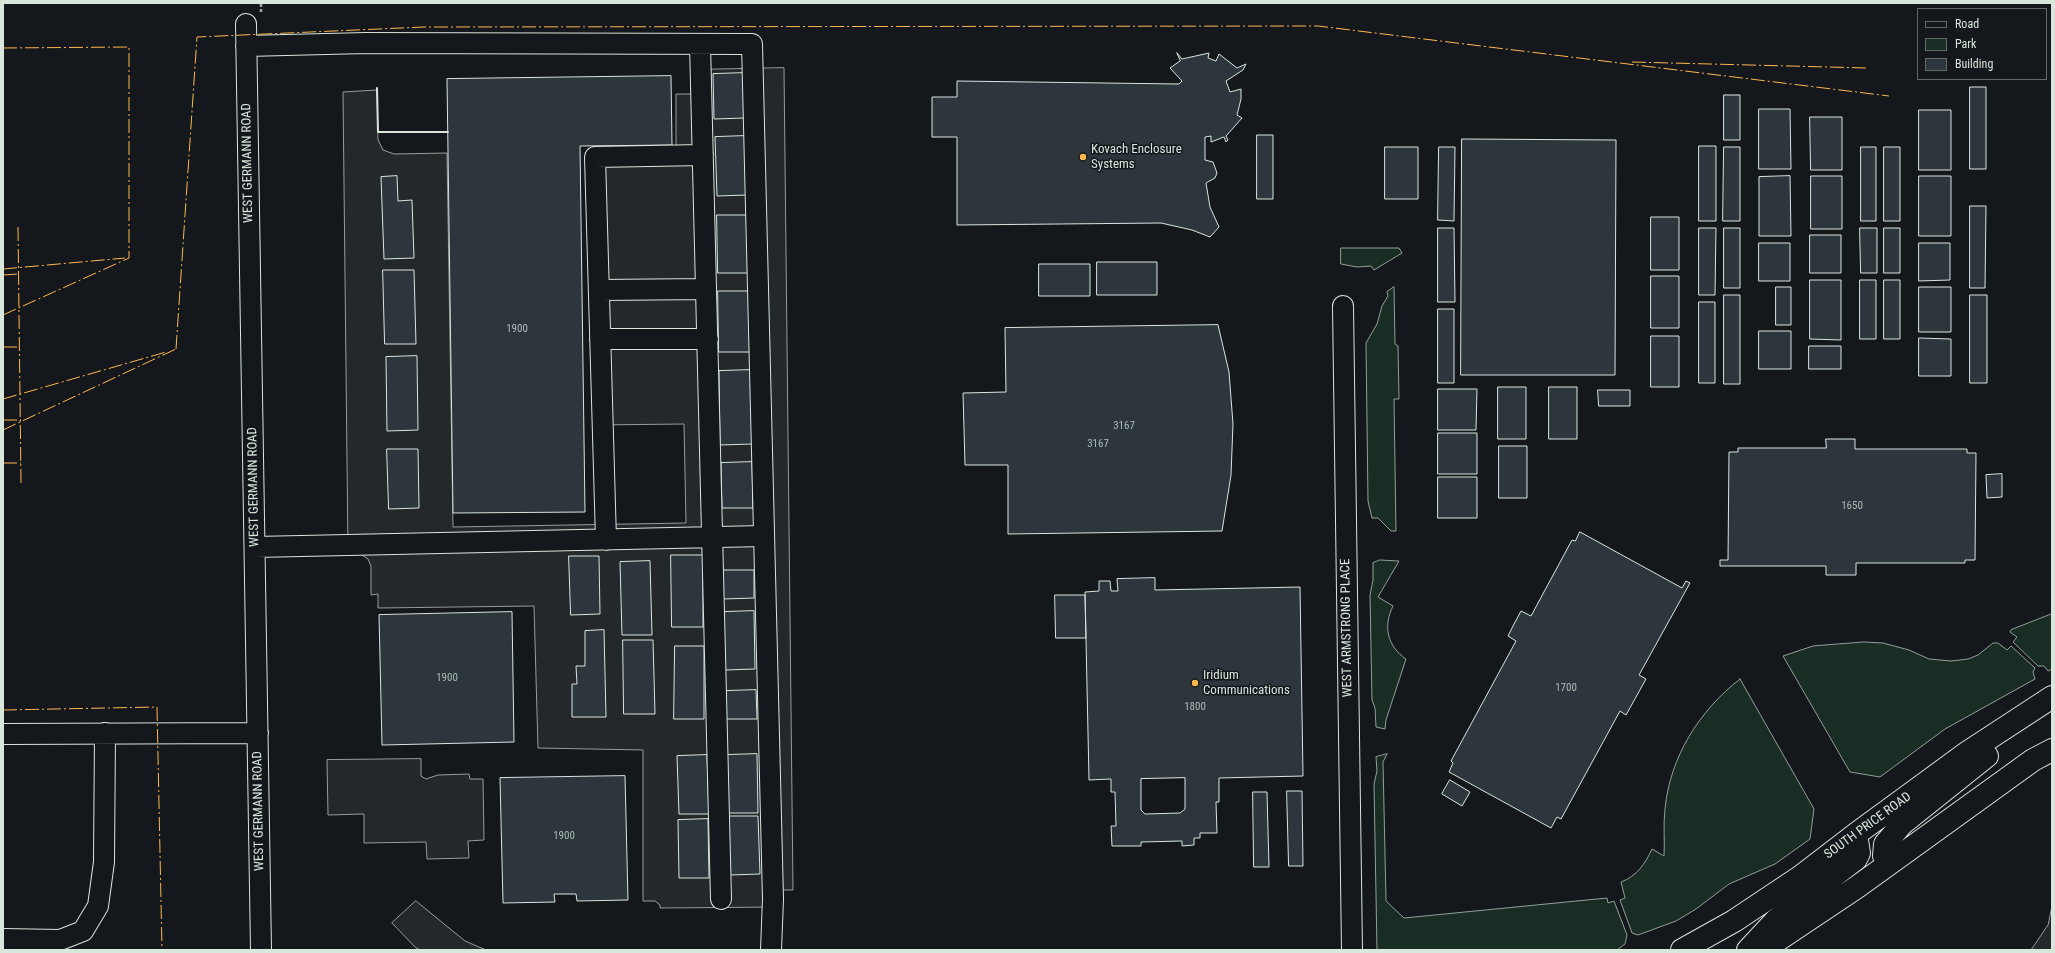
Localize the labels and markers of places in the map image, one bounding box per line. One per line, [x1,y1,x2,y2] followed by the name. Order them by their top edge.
[1091,142,1182,173] place label: Kovach Enclosure Systems
[1078,152,1088,162] marker: Kovach Enclosure Systems
[1203,668,1290,699] place label: Iridium Communications
[1190,678,1200,688] marker: Iridium Communications

